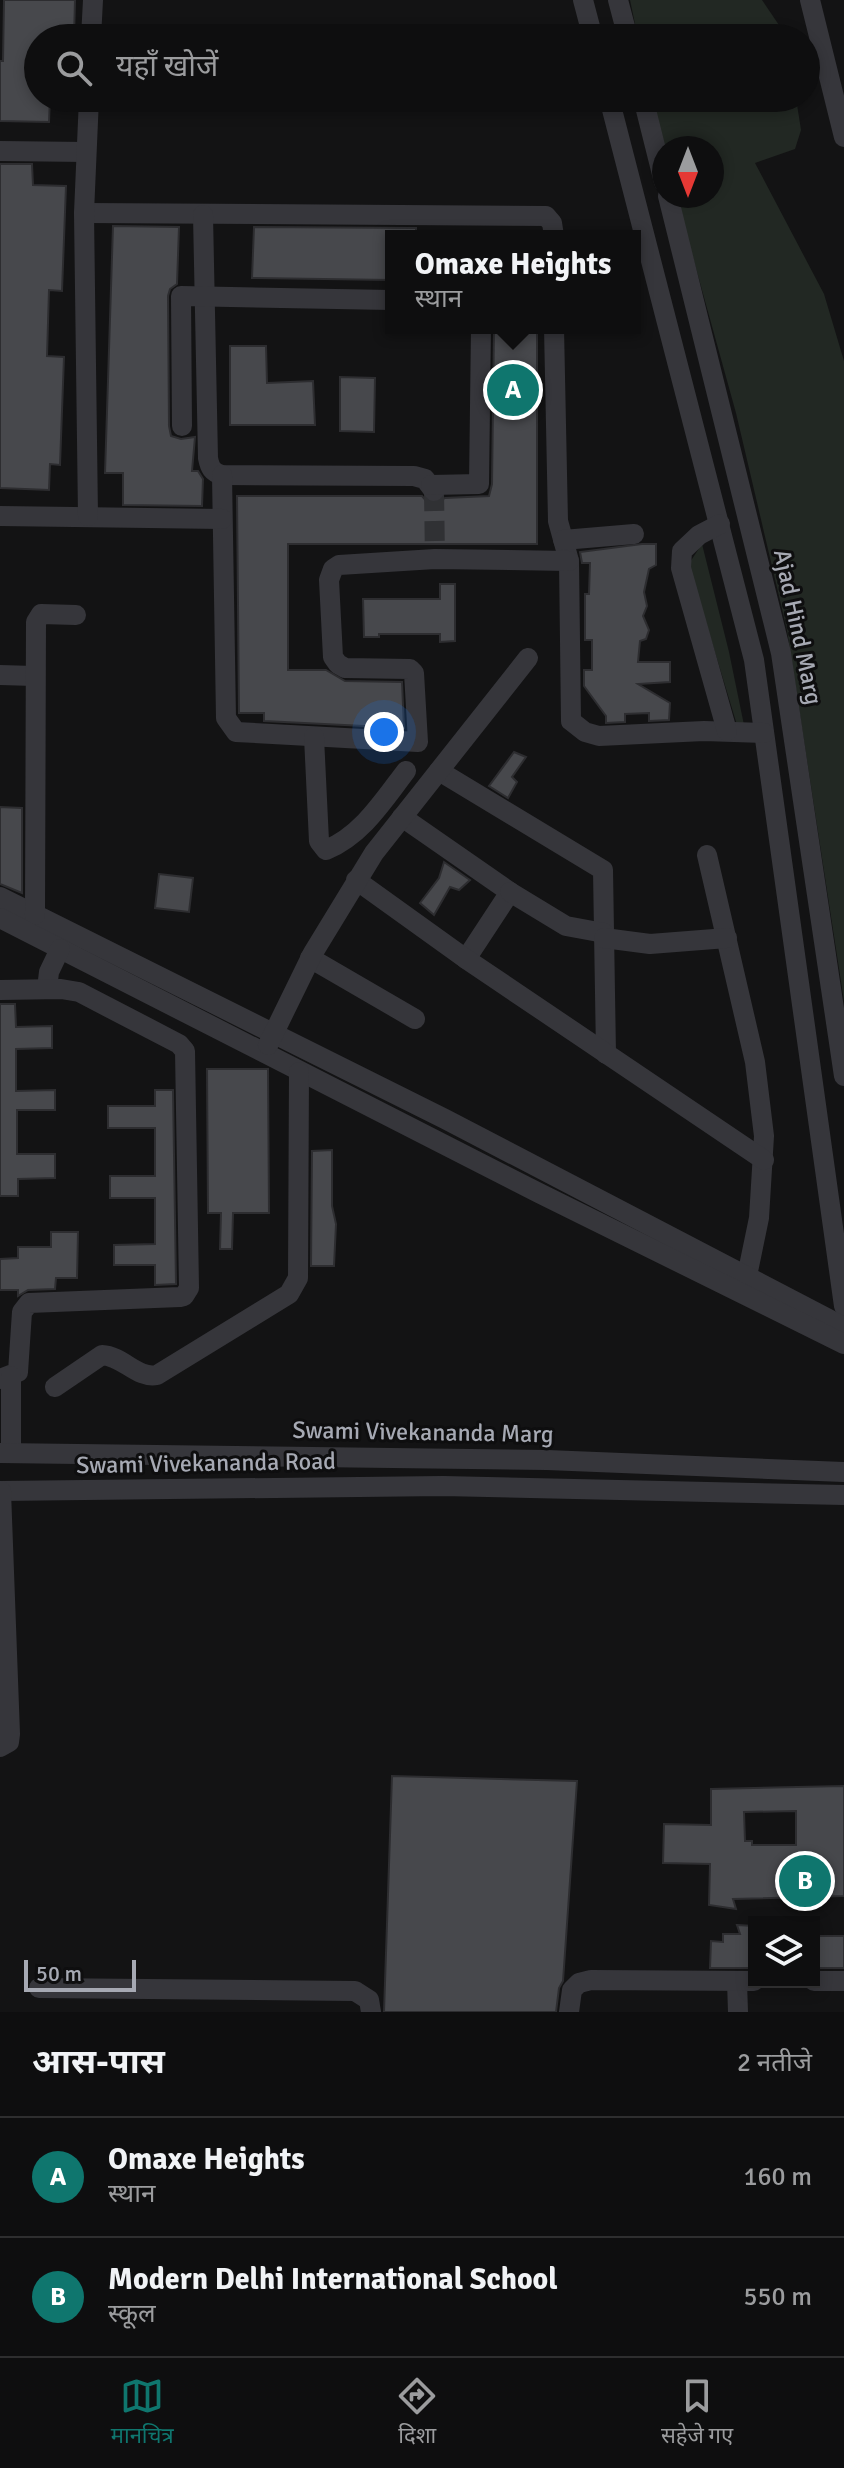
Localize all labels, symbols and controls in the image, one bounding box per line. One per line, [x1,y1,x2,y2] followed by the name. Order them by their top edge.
[24,24,820,112] search box
[52,46,96,90] icon: search
[116,48,218,85] text: यहाँ खोजें
[652,136,724,208] north arrow
[385,230,641,334] popup
[415,246,611,283] text: Omaxe Heights
[415,283,462,315] text: स्थान
[487,360,539,420] pin: A
[767,547,829,707] street label: Ajad Hind Marg
[364,712,404,752] your location
[292,1415,554,1449] street label: Swami Vivekananda Marg
[76,1446,336,1480] street label: Swami Vivekananda Road
[779,1851,831,1911] pin: B
[748,1916,820,1988] map controls
[748,1916,820,1988] button: layers
[24,1956,136,1992] scale bar
[36,1960,82,1987] text: 50 m
[32,2041,165,2083] text: आस-पास
[737,2047,812,2079] text: 2 नतीजे
[108,2141,305,2178] text: Omaxe Heights
[50,2161,66,2193] text: A
[743,2161,812,2193] text: 160 m
[108,2178,155,2210] text: स्थान
[108,2261,558,2298] text: Modern Delhi International School
[50,2281,66,2313] text: B
[743,2281,812,2313] text: 550 m
[108,2298,156,2330] text: स्कूल
[111,2374,174,2452] tab: मानचित्र
[395,2374,439,2452] tab: दिशा
[661,2374,733,2452] tab: सहेजे गए

